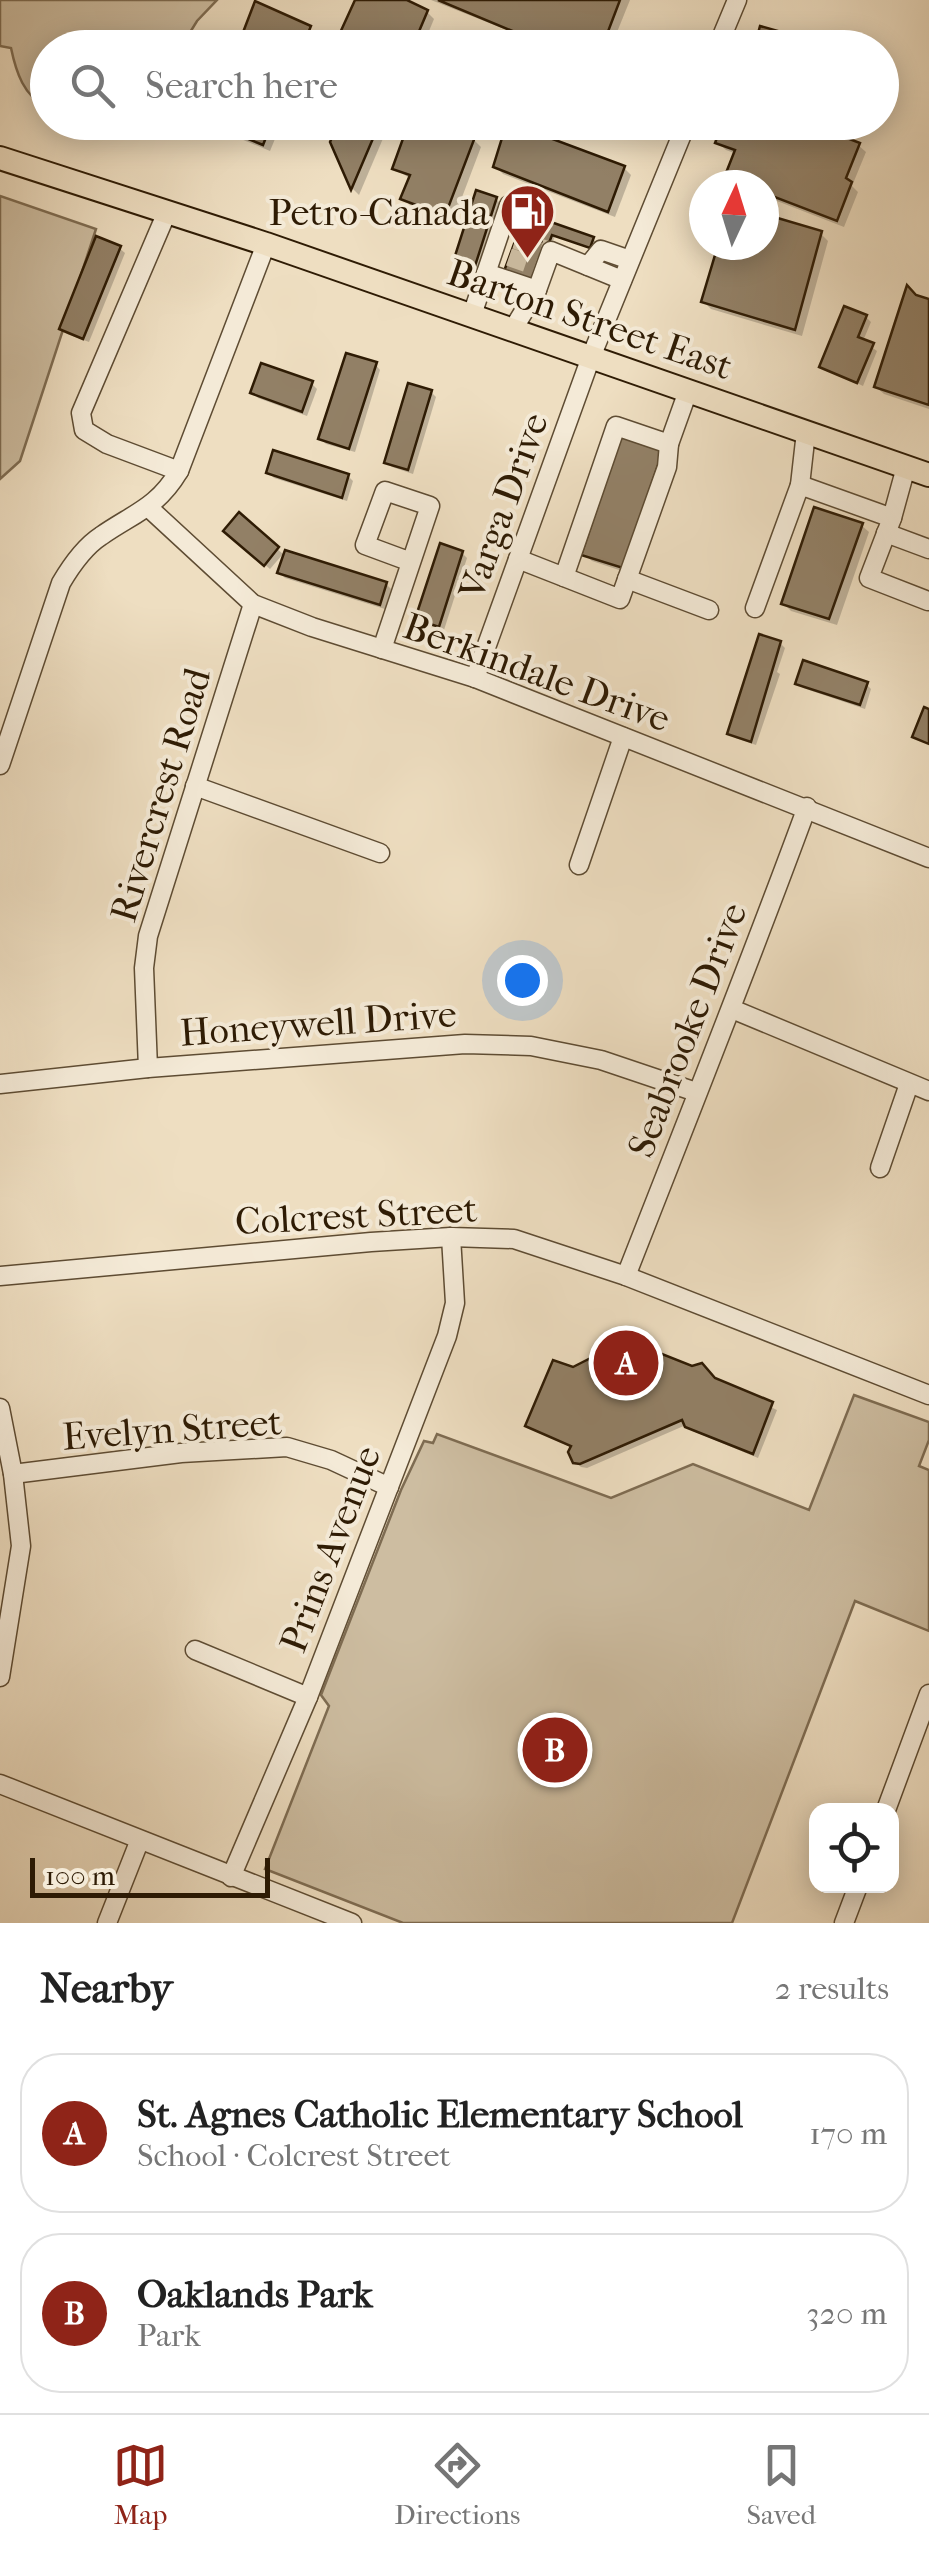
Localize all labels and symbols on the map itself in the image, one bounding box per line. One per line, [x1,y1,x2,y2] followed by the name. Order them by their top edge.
[689,170,779,260] north arrow
[498,182,558,261] fuel station icon: Petro-Canada
[268,190,489,235] place label: Petro-Canada
[442,250,739,389] street label: Barton Street East
[449,407,558,606] street label: Varga Drive
[397,603,676,742] street label: Berkindale Drive
[101,662,221,928] street label: Rivercrest Road
[618,897,757,1164] street label: Seabrooke Drive
[497,955,548,1006] your location
[178,991,458,1056] street label: Honeywell Drive
[234,1187,479,1244] street label: Colcrest Street
[594,1326,658,1400] pin: A
[61,1399,284,1460] street label: Evelyn Street
[271,1440,390,1659] street label: Prins Avenue
[522,1712,588,1788] pin: B
[30,1853,270,1898] scale bar

